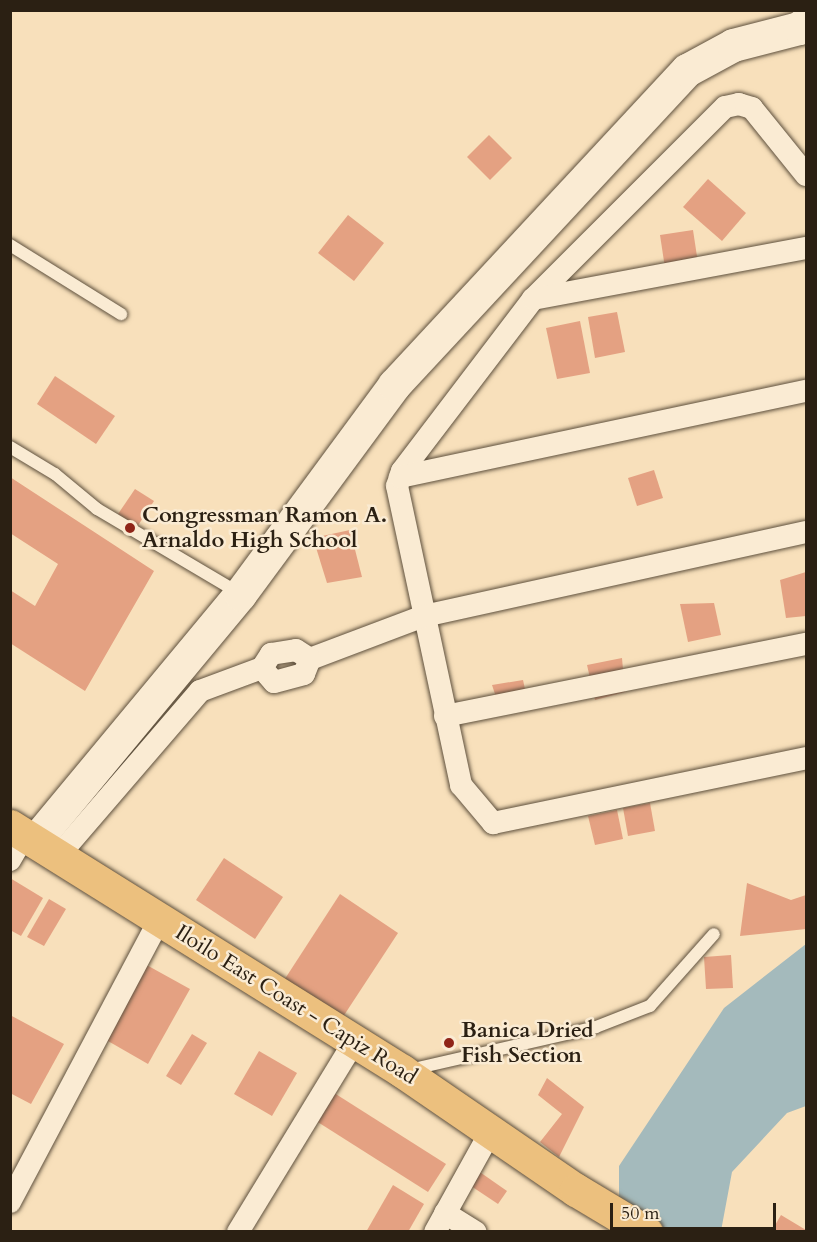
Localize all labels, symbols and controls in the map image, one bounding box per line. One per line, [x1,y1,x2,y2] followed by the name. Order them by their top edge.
[142,502,387,554] place label: Congressman Ramon A. Arnaldo High School
[123,521,137,535] marker: Congressman Ramon A. Arnaldo High School
[170,920,422,1090] street label: Iloilo East Coast - Capiz Road
[461,1017,594,1068] place label: Banica Dried Fish Section
[442,1036,456,1050] marker: Banica Dried Fish Section
[613,1191,780,1229] scale bar
[621,1201,660,1226] text: 50 m

